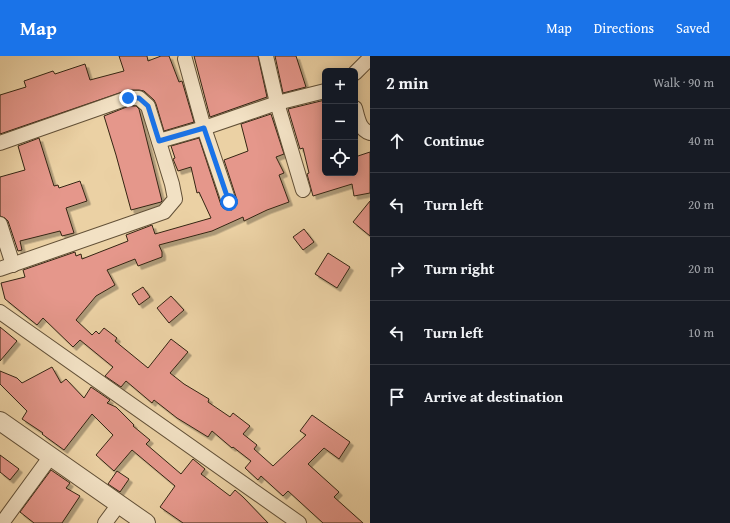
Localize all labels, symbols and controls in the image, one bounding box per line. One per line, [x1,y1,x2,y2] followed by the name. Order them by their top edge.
[20,14,57,42] text: Map
[546,18,572,38] text: Map
[594,18,654,38] text: Directions
[676,18,710,38] text: Saved
[322,68,358,176] map controls
[322,68,358,104] button: +
[386,70,428,95] text: 2 min
[653,73,714,92] text: Walk · 90 m
[119,89,137,107] route end
[322,104,358,140] button: −
[386,130,408,152] icon: ahead
[424,130,485,151] text: Continue
[688,131,714,150] text: 40 m
[322,140,358,176] button: locate
[220,193,238,211] route start
[386,194,408,216] icon: left
[424,194,483,215] text: Turn left
[688,195,714,214] text: 20 m
[386,258,408,280] icon: right
[424,258,495,279] text: Turn right
[688,259,714,278] text: 20 m
[386,322,408,344] icon: left
[424,322,483,343] text: Turn left
[688,323,714,342] text: 10 m
[386,386,408,408] icon: arrive
[424,386,563,407] text: Arrive at destination

